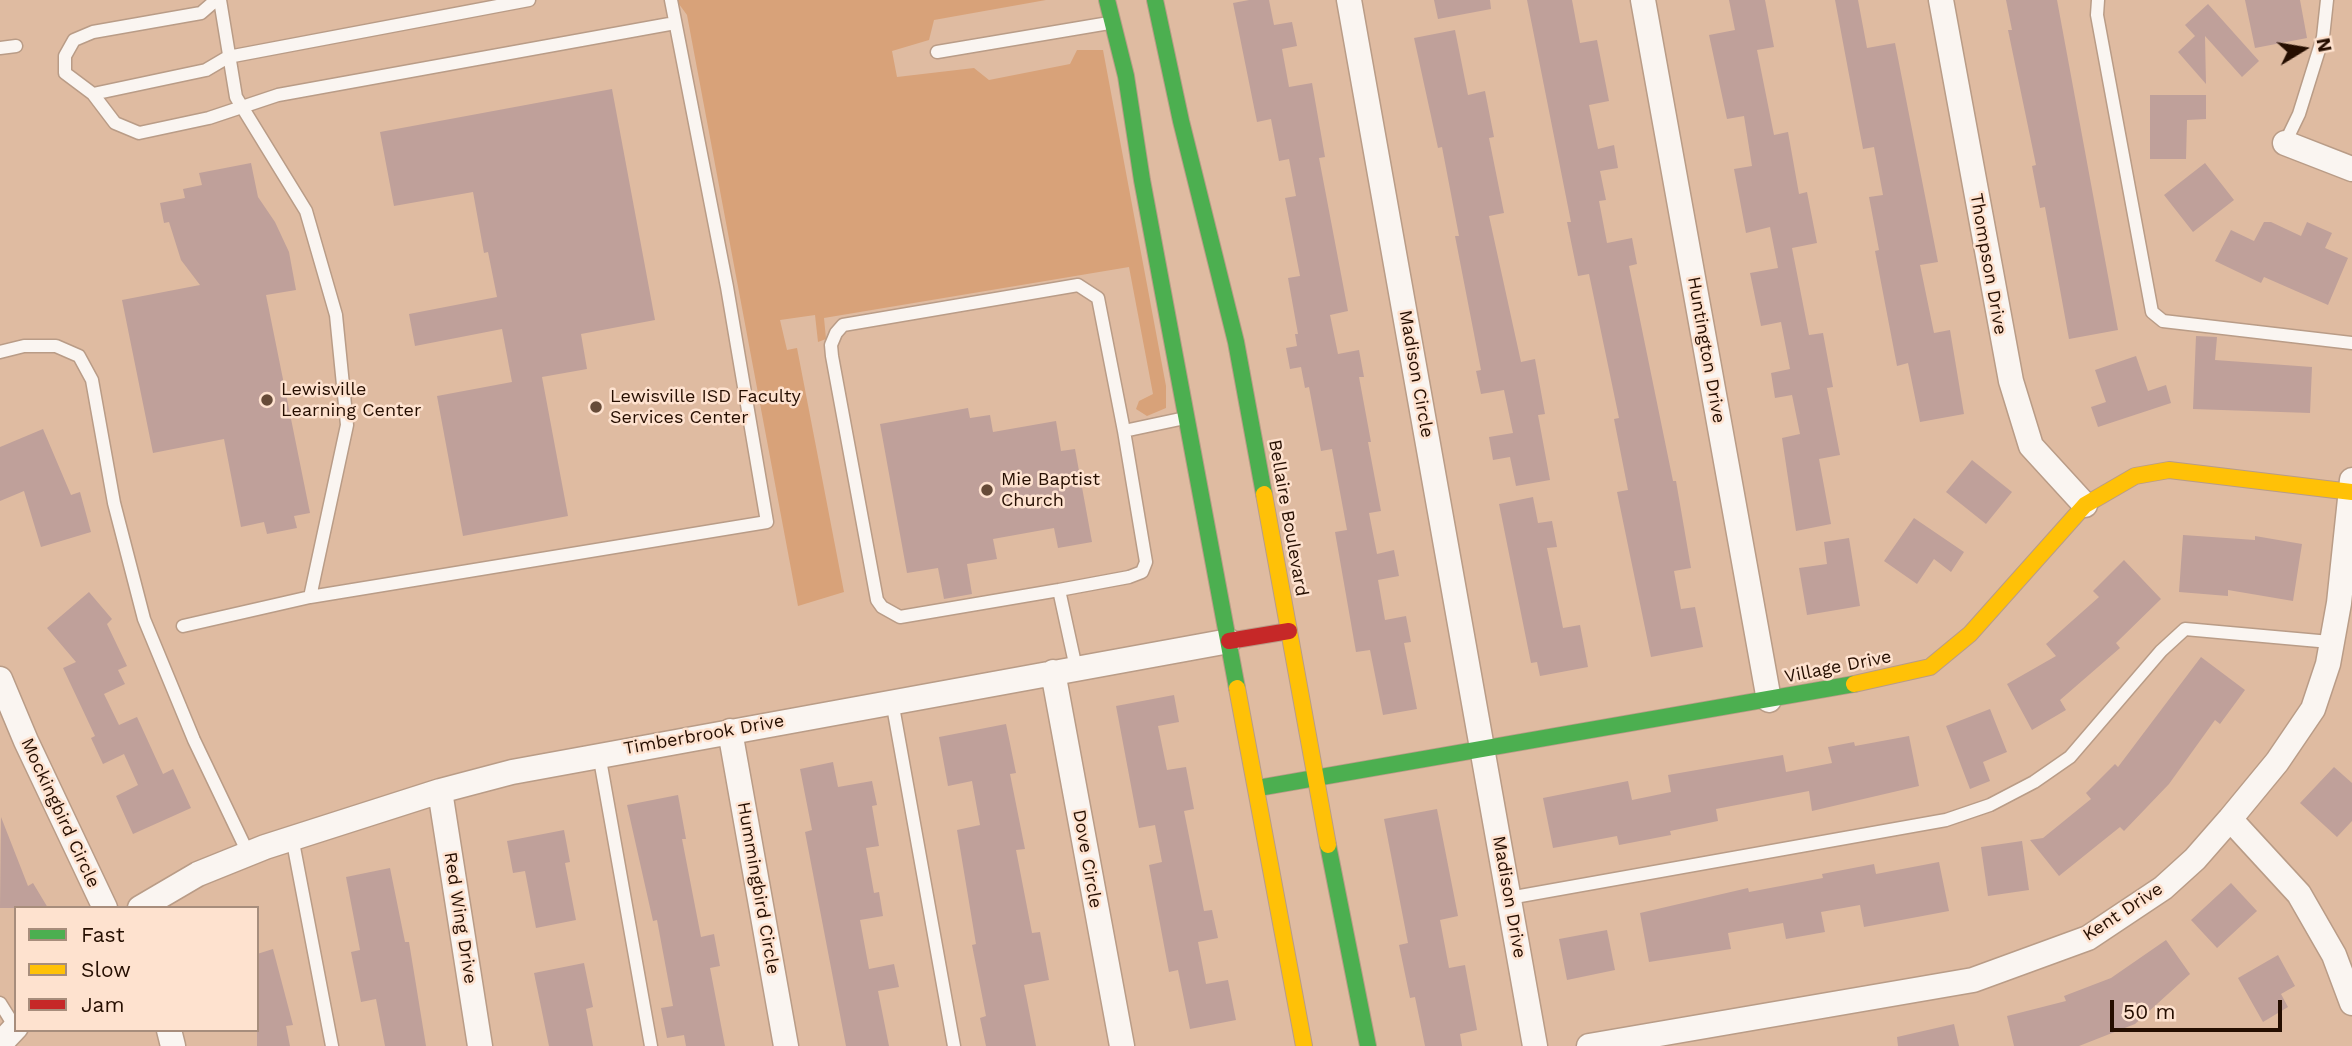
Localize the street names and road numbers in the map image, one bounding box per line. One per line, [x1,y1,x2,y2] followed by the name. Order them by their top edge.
[1965,192,2011,336] street label: Thompson Drive
[1682,275,1730,425] street label: Huntington Drive
[1394,308,1438,440] street label: Madison Circle
[1264,438,1312,598] street label: Bellaire Boulevard
[1783,646,1893,688] street label: Village Drive
[622,710,786,760] street label: Timberbrook Drive
[16,735,104,891] street label: Mockingbird Circle
[732,800,784,976] street label: Hummingbird Circle
[1068,808,1106,910] street label: Dove Circle
[1488,834,1530,960] street label: Madison Drive
[439,851,481,985] street label: Red Wing Drive
[2079,878,2167,946] street label: Kent Drive

